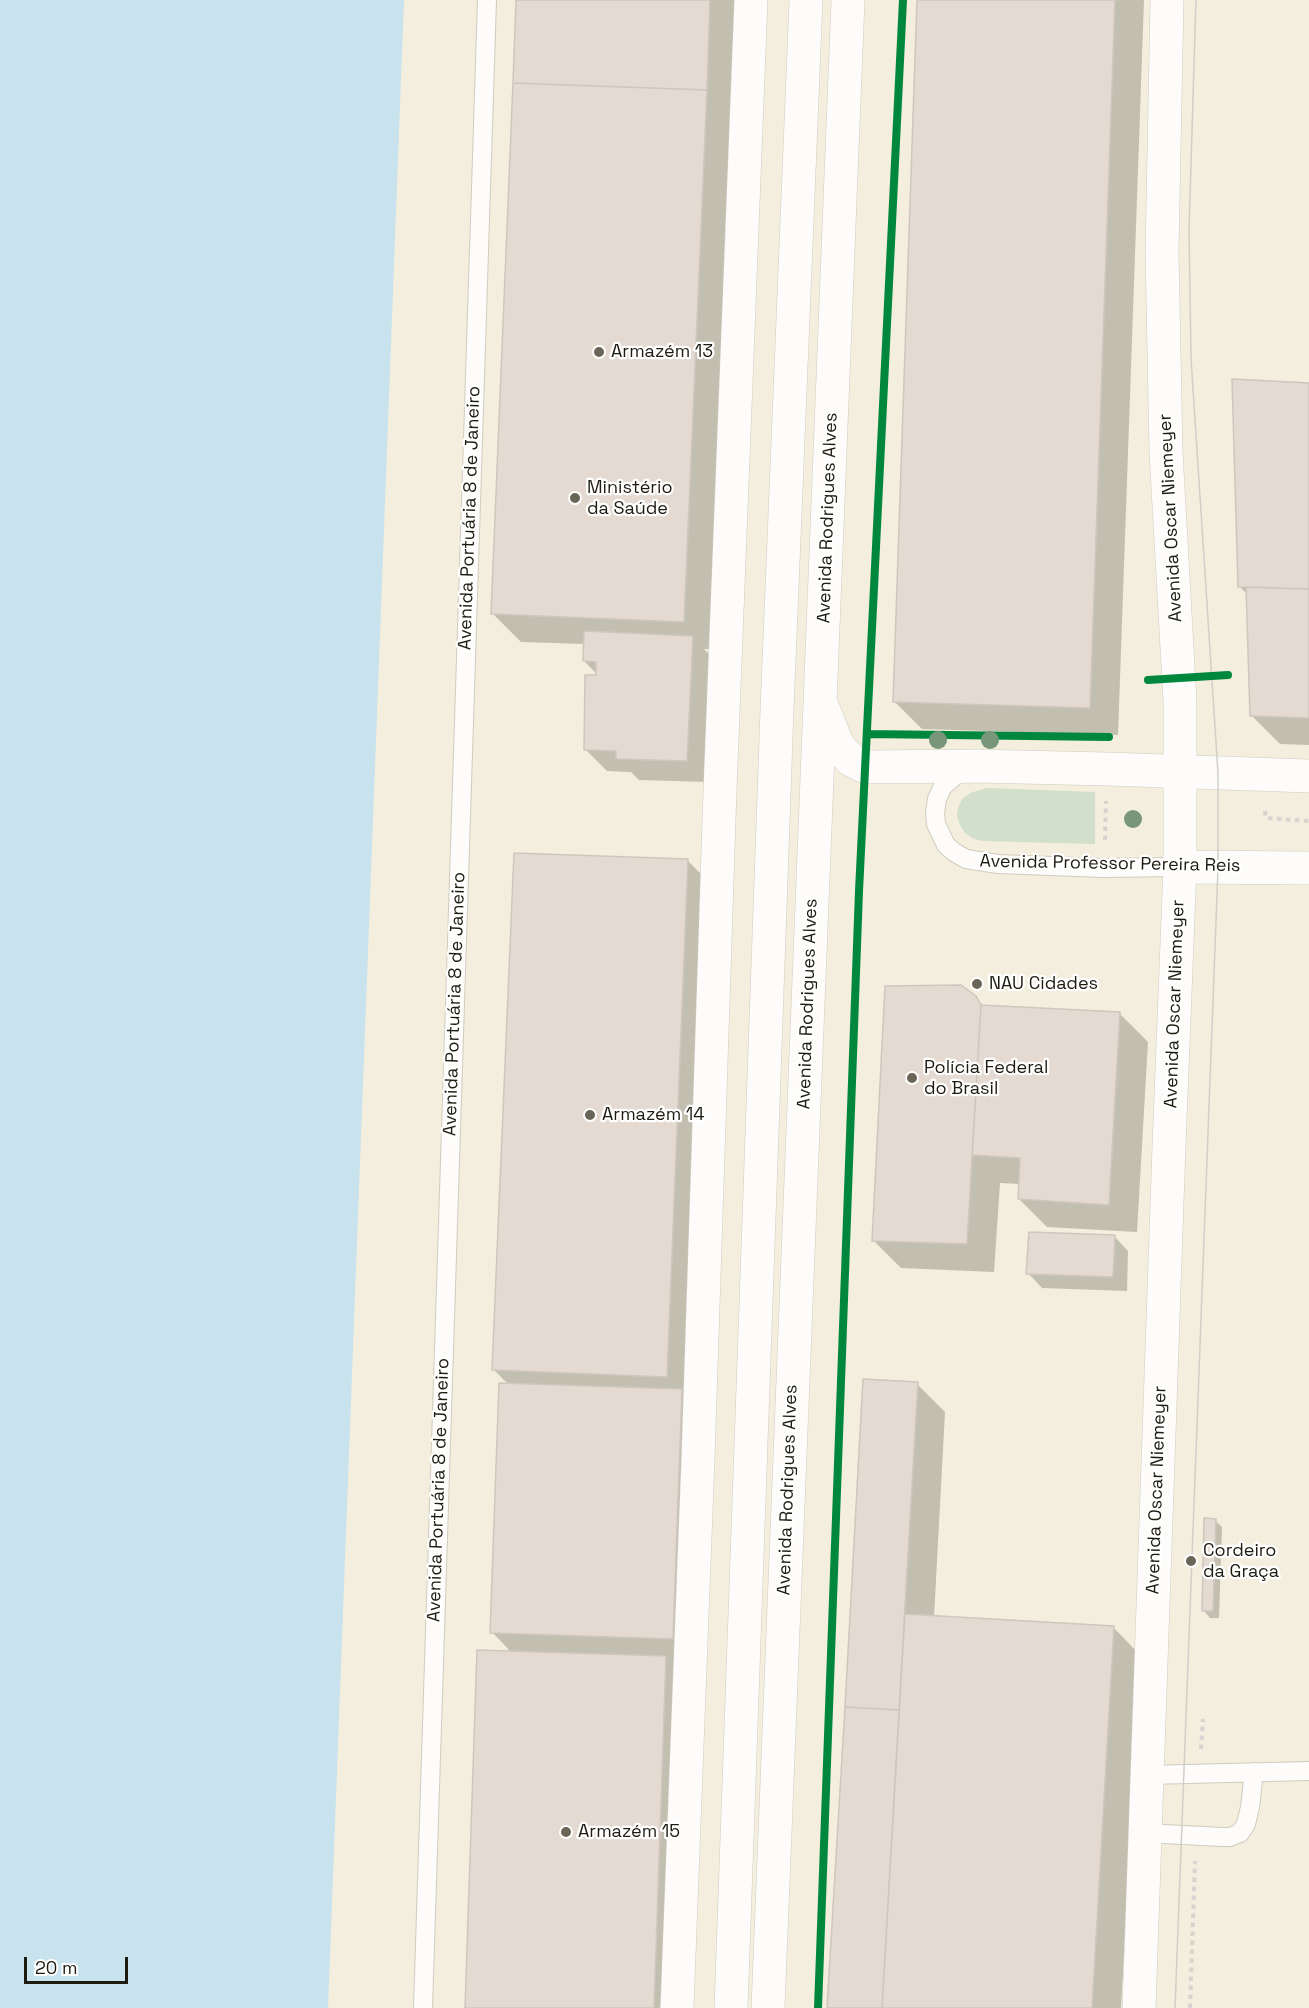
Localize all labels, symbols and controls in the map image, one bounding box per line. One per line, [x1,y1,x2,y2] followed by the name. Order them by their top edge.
[611,341,713,363] place label: Armazém 13
[592,345,606,359] marker: Armazém 13
[455,386,485,650] street label: Avenida Portuária 8 de Janeiro
[814,412,842,624] street label: Avenida Rodrigues Alves
[1155,413,1187,623] street label: Avenida Oscar Niemeyer
[587,477,673,520] place label: Ministério da Saúde
[568,491,582,505] marker: Ministério da Saúde
[979,851,1241,877] street label: Avenida Professor Pereira Reis
[440,872,470,1136] street label: Avenida Portuária 8 de Janeiro
[794,898,822,1110] street label: Avenida Rodrigues Alves
[1161,899,1189,1109] street label: Avenida Oscar Niemeyer
[989,973,1098,995] place label: NAU Cidades
[970,977,984,991] marker: NAU Cidades
[924,1057,1048,1100] place label: Polícia Federal do Brasil
[905,1071,919,1085] marker: Polícia Federal do Brasil
[602,1104,705,1126] place label: Armazém 14
[583,1108,597,1122] marker: Armazém 14
[424,1358,454,1622] street label: Avenida Portuária 8 de Janeiro
[774,1384,802,1596] street label: Avenida Rodrigues Alves
[1143,1385,1171,1595] street label: Avenida Oscar Niemeyer
[1203,1540,1279,1582] place label: Cordeiro da Graça
[1184,1554,1198,1568] marker: Cordeiro da Graça
[578,1821,680,1843] place label: Armazém 15
[559,1825,573,1839] marker: Armazém 15
[27,1945,130,1983] scale bar
[35,1956,78,1979] text: 20 m

